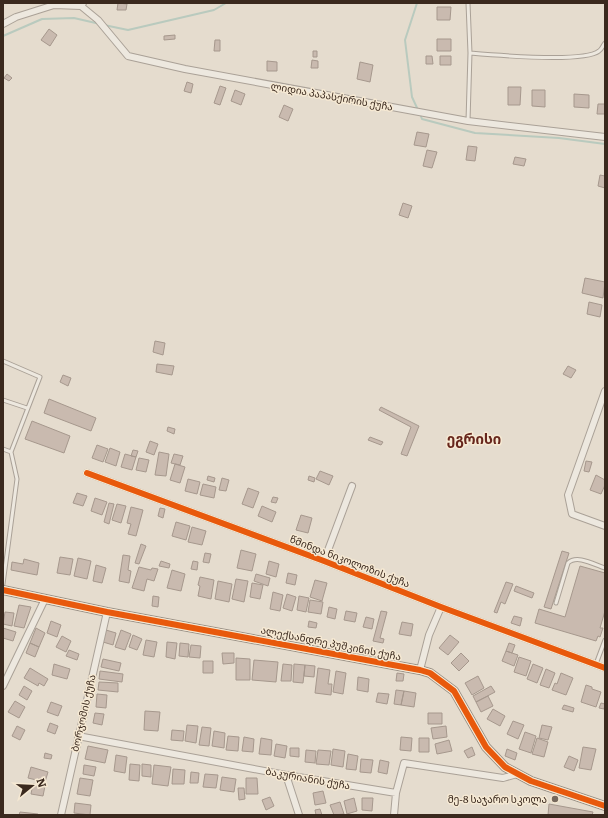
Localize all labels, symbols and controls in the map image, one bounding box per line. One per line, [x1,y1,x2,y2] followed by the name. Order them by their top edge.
[270,77,394,114] street label: ლიდია პაპასქირის ქუჩა
[447,428,501,448] district label: ეგრისი
[288,531,413,590] street label: წმინდა ნიკოლოზის ქუჩა
[260,622,403,663] street label: ალექსანდრე პუშკინის ქუჩა
[66,673,99,753] street label: ბორჯომის ქუჩა
[265,763,352,792] street label: ბაკურიანის ქუჩა
[12,766,52,806] north arrow
[33,776,51,789] text: N
[448,791,547,806] place label: მე-8 საჯარო სკოლა
[550,794,560,804] marker: მე-8 საჯარო სკოლა

